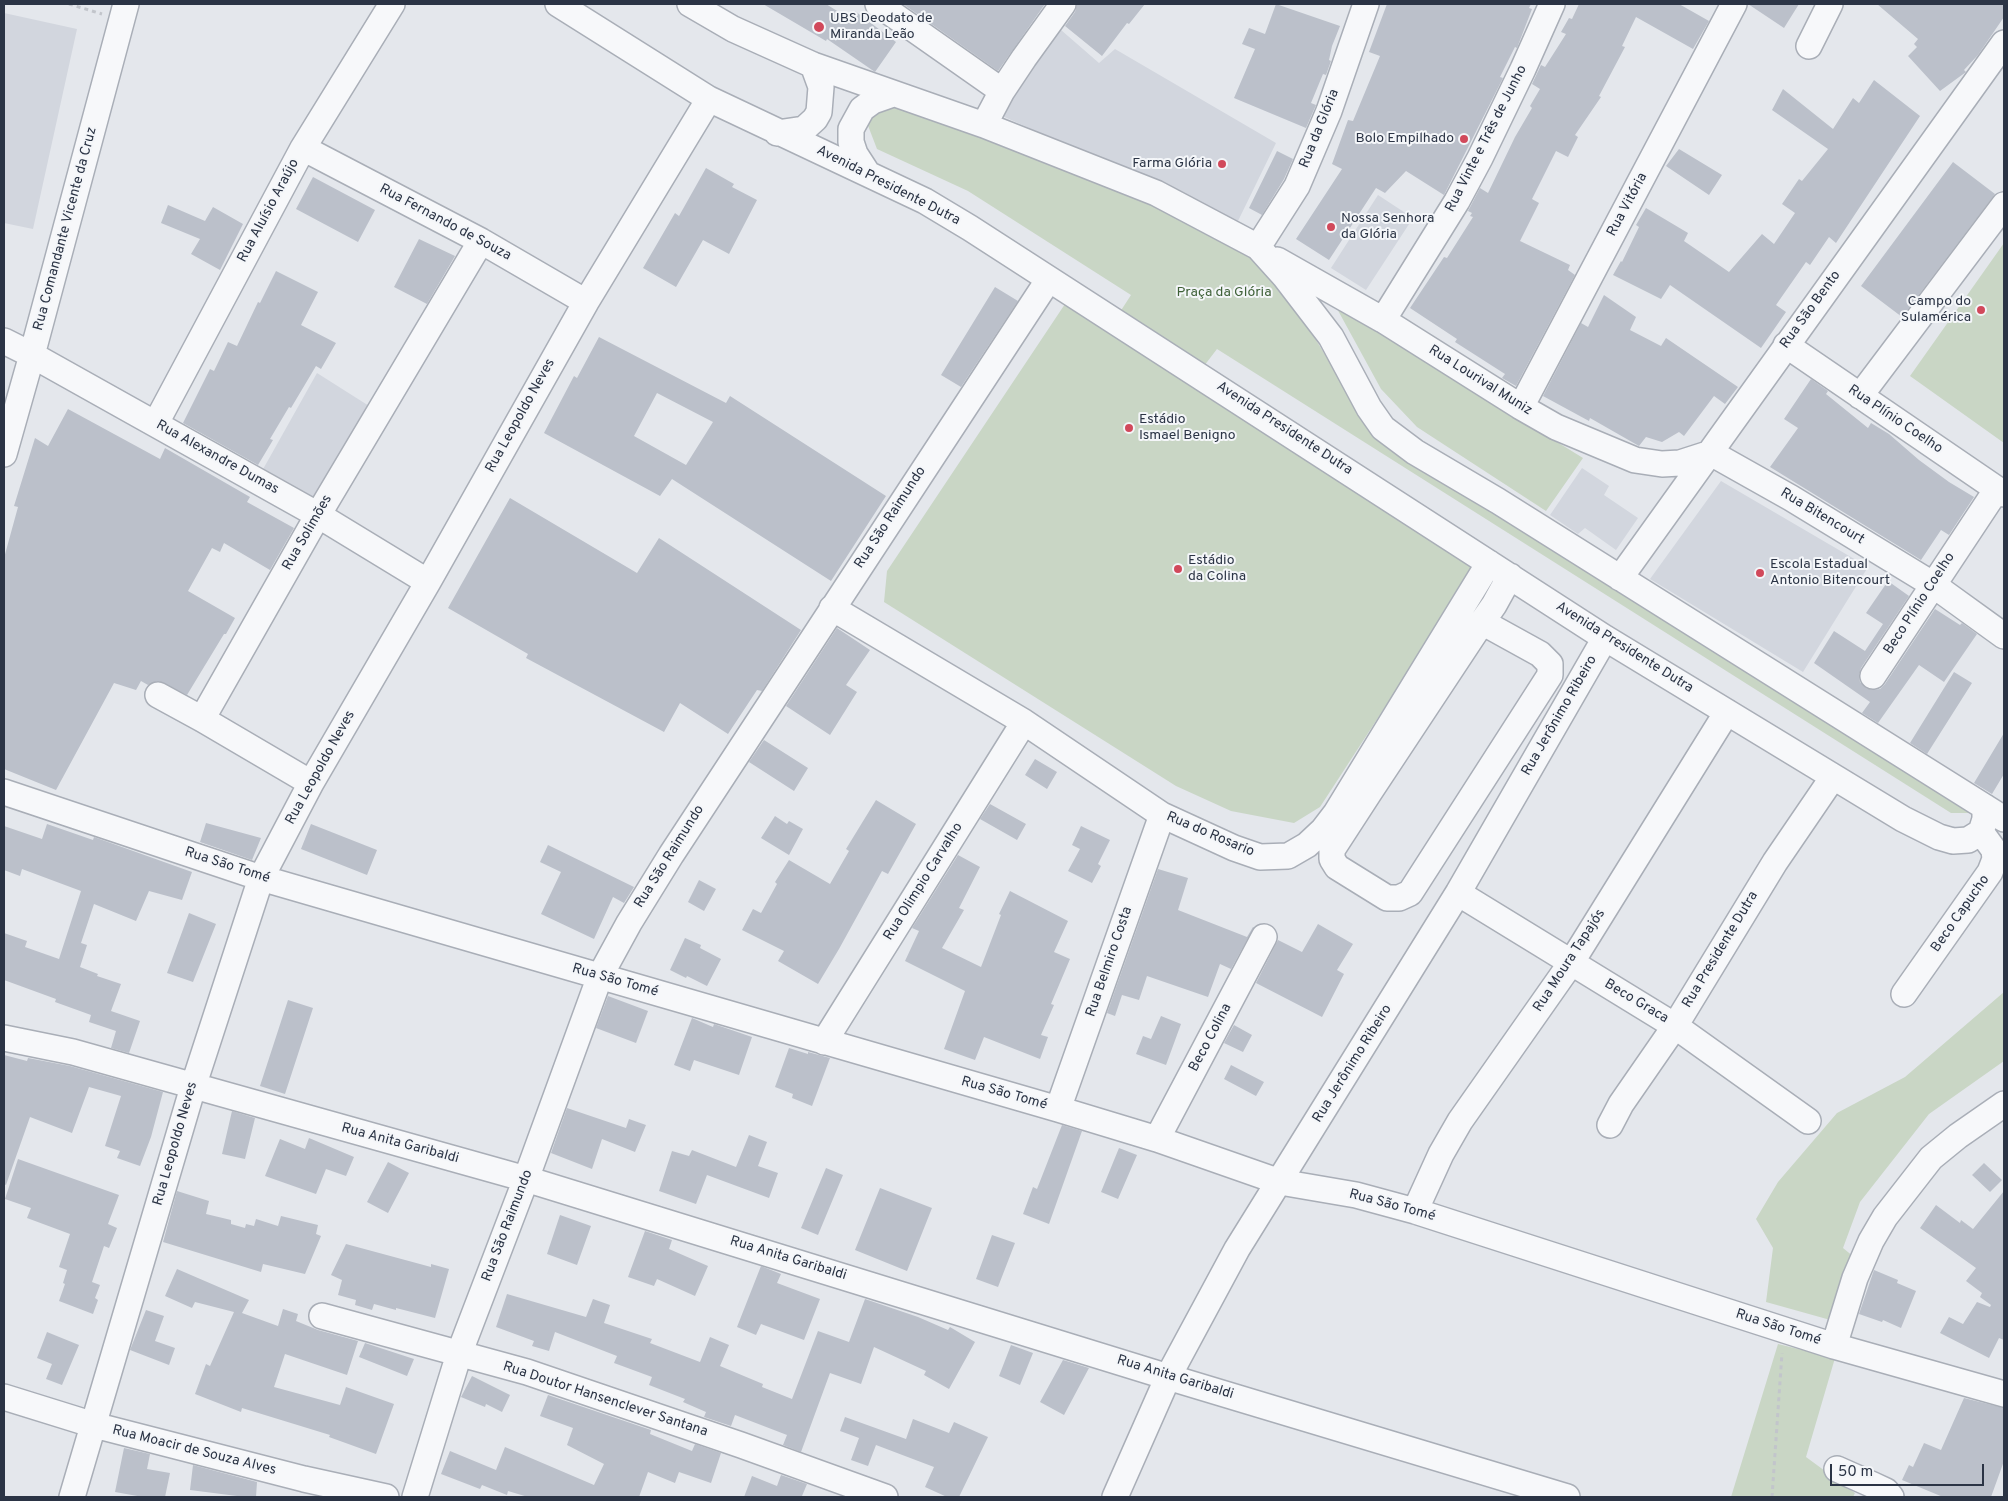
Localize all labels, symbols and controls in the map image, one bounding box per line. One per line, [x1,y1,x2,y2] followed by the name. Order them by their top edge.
[830,11,932,44] place label: UBS Deodato de Miranda Leão
[812,20,826,34] marker: UBS Deodato de Miranda Leão
[1443,63,1531,215] street label: Rua Vinte e Três de Junho
[1297,87,1343,171] street label: Rua da Glória
[31,125,101,333] street label: Rua Comandante Vicente da Cruz
[1355,131,1454,147] place label: Bolo Empilhado
[1458,133,1470,145] marker: Bolo Empilhado
[813,142,963,230] street label: Avenida Presidente Dutra
[235,156,303,266] street label: Rua Aluísio Araújo
[1132,156,1212,172] place label: Farma Glória
[1216,158,1228,170] marker: Farma Glória
[1604,170,1652,240] street label: Rua Vitória
[376,181,514,265] street label: Rua Fernando de Souza
[1341,211,1434,243] place label: Nossa Senhora da Glória
[1325,221,1337,233] marker: Nossa Senhora da Glória
[1777,268,1845,352] street label: Rua São Bento
[1176,285,1272,301] park label: Praça da Glória
[1901,294,1971,326] place label: Campo do Sulamérica
[1975,304,1987,316] marker: Campo do Sulamérica
[1425,342,1535,420] street label: Rua Lourival Muniz
[483,356,559,476] street label: Rua Leopoldo Neves
[1213,379,1355,479] street label: Avenida Presidente Dutra
[1844,382,1946,458] street label: Rua Plínio Coelho
[1139,412,1236,444] place label: Estádio Ismael Benigno
[153,417,281,499] street label: Rua Alexandre Dumas
[1123,422,1135,434] marker: Estádio Ismael Benigno
[852,464,930,572] street label: Rua São Raimundo
[1777,485,1867,549] street label: Rua Bitencourt
[280,492,336,574] street label: Rua Solimões
[1881,550,1959,658] street label: Beco Plínio Coelho
[1188,553,1246,586] place label: Estádio da Colina
[1770,557,1890,590] place label: Escola Estadual Antonio Bitencourt
[1172,563,1184,575] marker: Estádio da Colina
[1754,567,1766,579] marker: Escola Estadual Antonio Bitencourt
[1552,599,1696,697] street label: Avenida Presidente Dutra
[1519,653,1601,779] street label: Rua Jerônimo Ribeiro
[283,708,359,828] street label: Rua Leopoldo Neves
[632,802,708,912] street label: Rua São Raimundo
[1163,809,1257,861] street label: Rua do Rosario
[881,820,967,944] street label: Rua Olimpio Carvalho
[182,844,272,888] street label: Rua São Tomé
[1928,872,1994,956] street label: Beco Capucho
[1680,889,1762,1011] street label: Rua Presidente Dutra
[1083,905,1137,1019] street label: Rua Belmiro Costa
[1530,906,1610,1016] street label: Rua Moura Tapajós
[570,961,660,1001] street label: Rua São Tomé
[1601,976,1671,1028] street label: Beco Graca
[1186,1001,1236,1075] street label: Beco Colina
[1310,1002,1396,1126] street label: Rua Jerônimo Ribeiro
[959,1074,1049,1114] street label: Rua São Tomé
[150,1080,202,1208] street label: Rua Leopoldo Neves
[339,1120,461,1168] street label: Rua Anita Garibaldi
[479,1168,537,1284] street label: Rua São Raimundo
[1347,1186,1437,1226] street label: Rua São Tomé
[728,1233,848,1285] street label: Rua Anita Garibaldi
[1733,1306,1823,1350] street label: Rua São Tomé
[1115,1352,1235,1404] street label: Rua Anita Garibaldi
[500,1359,710,1441] street label: Rua Doutor Hansenclever Santana
[110,1422,278,1480] street label: Rua Moacir de Souza Alves
[1833,1454,1987,1486] scale bar
[1838,1463,1873,1482] text: 50 m

